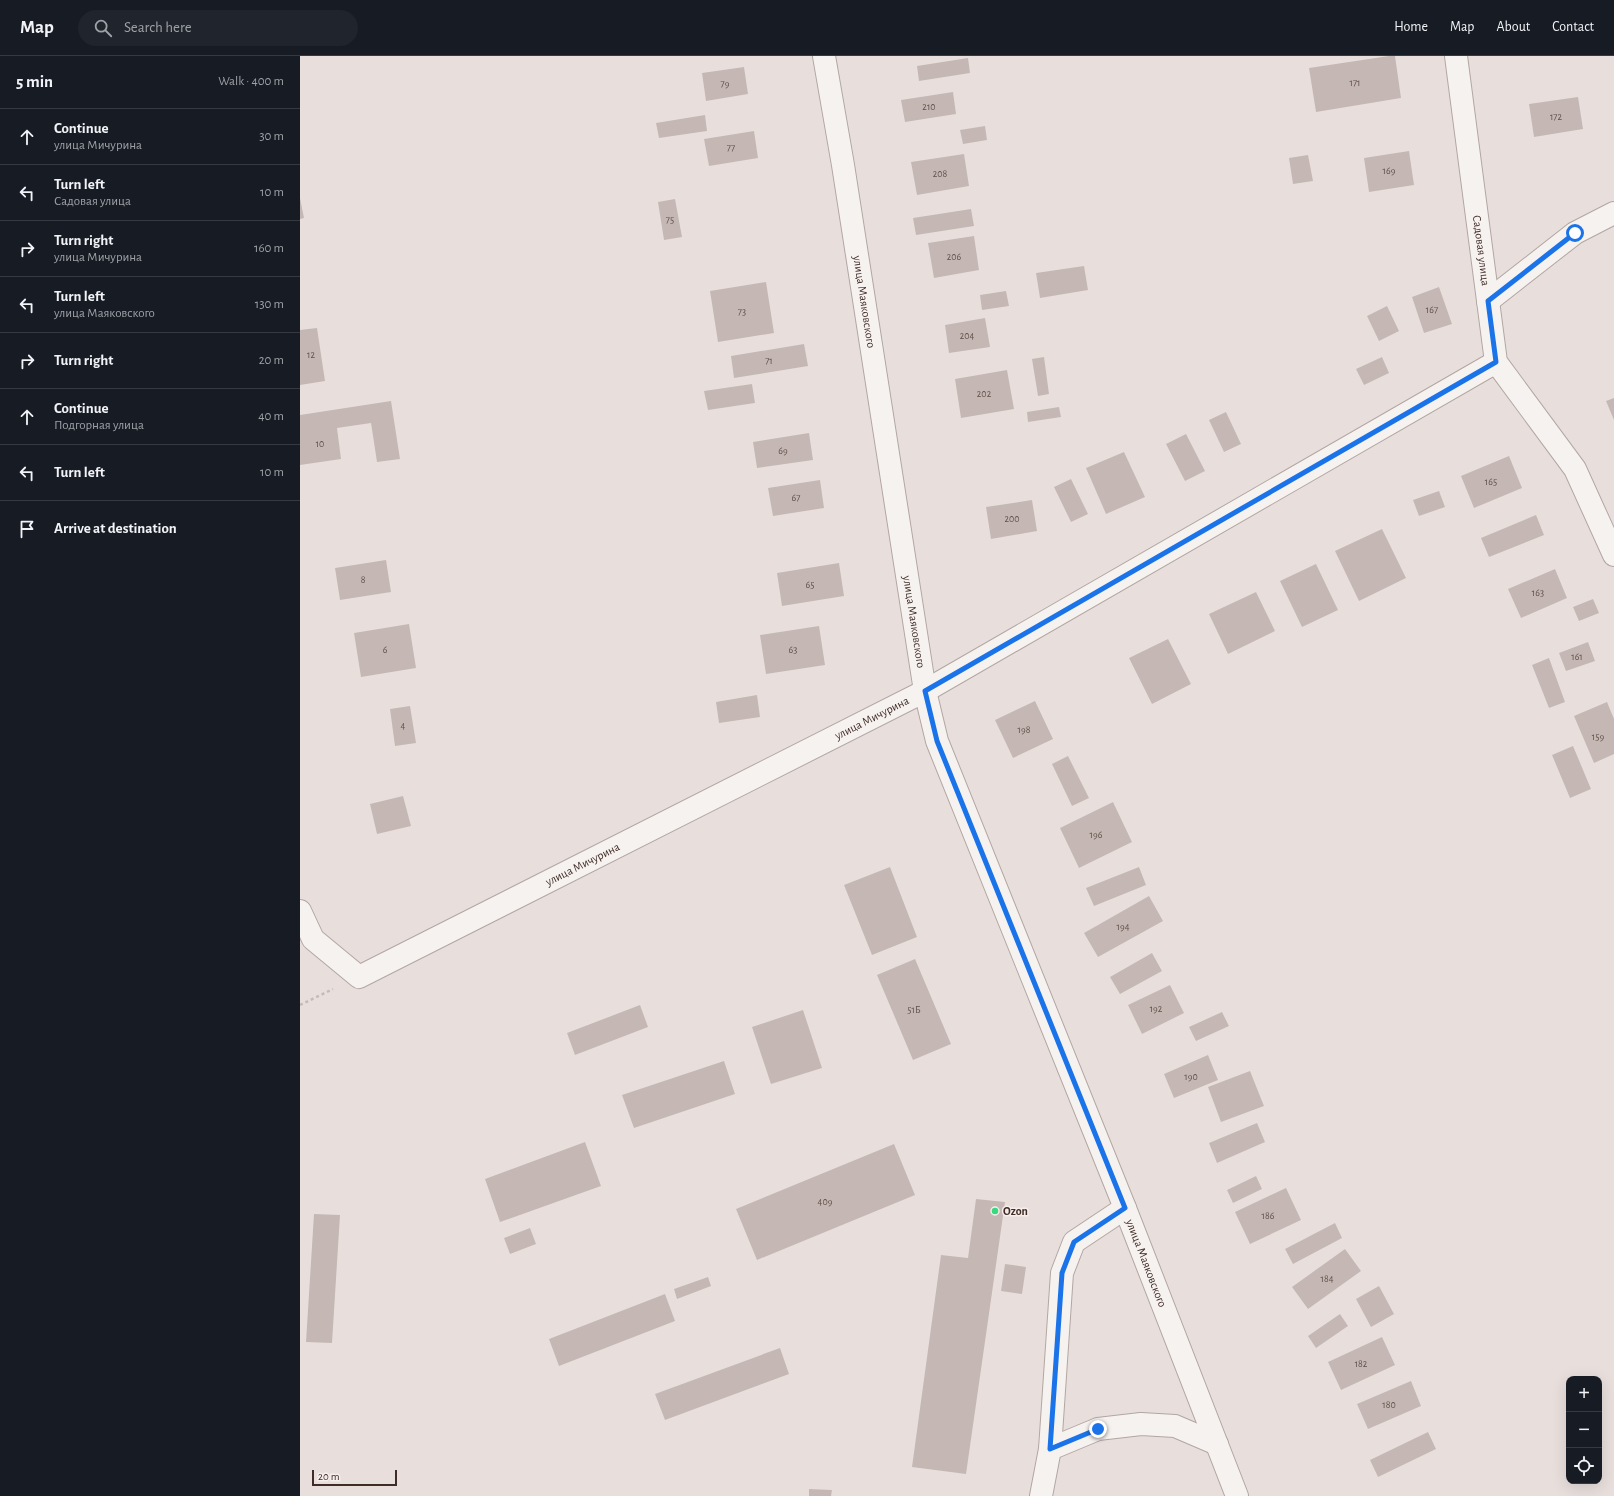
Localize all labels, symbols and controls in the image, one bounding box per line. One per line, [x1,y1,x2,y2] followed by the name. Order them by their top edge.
[78,10,358,46] search box
[92,17,114,39] icon: search
[20,18,54,37] text: Map
[124,20,192,35] text: Search here
[1394,20,1428,34] text: Home
[1450,20,1474,34] text: Map
[1496,20,1530,34] text: About
[1552,20,1594,34] text: Contact
[16,73,53,90] text: 5 min
[218,75,284,88] text: Walk · 400 m
[1349,78,1361,88] house number: 171
[721,79,730,89] house number: 79
[922,102,936,112] house number: 210
[1550,112,1563,122] house number: 172
[54,121,109,136] text: Continue
[16,126,38,148] icon: ahead
[259,130,284,143] text: 30 m
[54,139,142,152] text: улица Мичурина
[727,143,735,153] house number: 77
[1383,166,1396,176] house number: 169
[933,169,948,179] house number: 208
[54,177,105,192] text: Turn left
[16,182,38,204] icon: left
[260,186,284,199] text: 10 m
[54,195,131,208] text: Садовая улица
[1471,214,1492,287] street label: Садовая улица
[666,215,674,225] house number: 75
[1566,224,1584,242] route start
[54,233,113,248] text: Turn right
[16,238,38,260] icon: right
[254,242,284,255] text: 160 m
[54,251,142,264] text: улица Мичурина
[947,252,962,262] house number: 206
[850,254,877,349] street label: улица Маяковского
[54,289,105,304] text: Turn left
[16,294,38,316] icon: left
[255,298,284,311] text: 130 m
[1426,305,1438,315] house number: 167
[54,307,155,320] text: улица Маяковского
[738,307,746,317] house number: 73
[960,331,975,341] house number: 204
[16,350,38,372] icon: right
[307,350,315,360] house number: 12
[54,353,113,368] text: Turn right
[259,354,284,367] text: 20 m
[765,356,773,366] house number: 71
[977,389,992,399] house number: 202
[54,401,109,416] text: Continue
[16,406,38,428] icon: ahead
[258,410,284,423] text: 40 m
[54,419,144,432] text: Подгорная улица
[316,439,324,449] house number: 10
[778,446,788,456] house number: 69
[16,462,38,484] icon: left
[54,465,105,480] text: Turn left
[260,466,284,479] text: 10 m
[1485,477,1497,487] house number: 165
[792,493,800,503] house number: 67
[1004,514,1020,524] house number: 200
[16,518,38,540] icon: arrive
[54,521,177,536] text: Arrive at destination
[900,574,927,669] street label: улица Маяковского
[361,575,366,585] house number: 8
[806,580,814,590] house number: 65
[1532,588,1544,598] house number: 163
[383,645,388,655] house number: 6
[789,645,797,655] house number: 63
[1571,652,1583,662] house number: 161
[832,694,911,743] street label: улица Мичурина
[401,721,406,731] house number: 4
[1018,725,1031,735] house number: 198
[1592,732,1604,742] house number: 159
[1090,830,1103,840] house number: 196
[543,840,622,889] street label: улица Мичурина
[1117,922,1130,932] house number: 194
[1150,1004,1163,1014] house number: 192
[907,1005,921,1015] house number: 51Б
[1184,1072,1198,1082] house number: 190
[818,1197,833,1207] house number: 409
[1003,1205,1028,1217] place label: Ozon
[990,1206,1000,1216] marker: Ozon
[1262,1211,1275,1221] house number: 186
[1123,1217,1169,1309] street label: улица Маяковского
[1321,1274,1334,1284] house number: 184
[1355,1359,1368,1369] house number: 182
[1566,1376,1602,1484] map controls
[1566,1376,1602,1412] button: +
[1382,1400,1396,1410] house number: 180
[1566,1412,1602,1448] button: −
[1089,1420,1107,1438] route end
[1566,1448,1602,1484] button: locate
[312,1468,397,1487] scale bar
[318,1471,339,1482] text: 20 m

